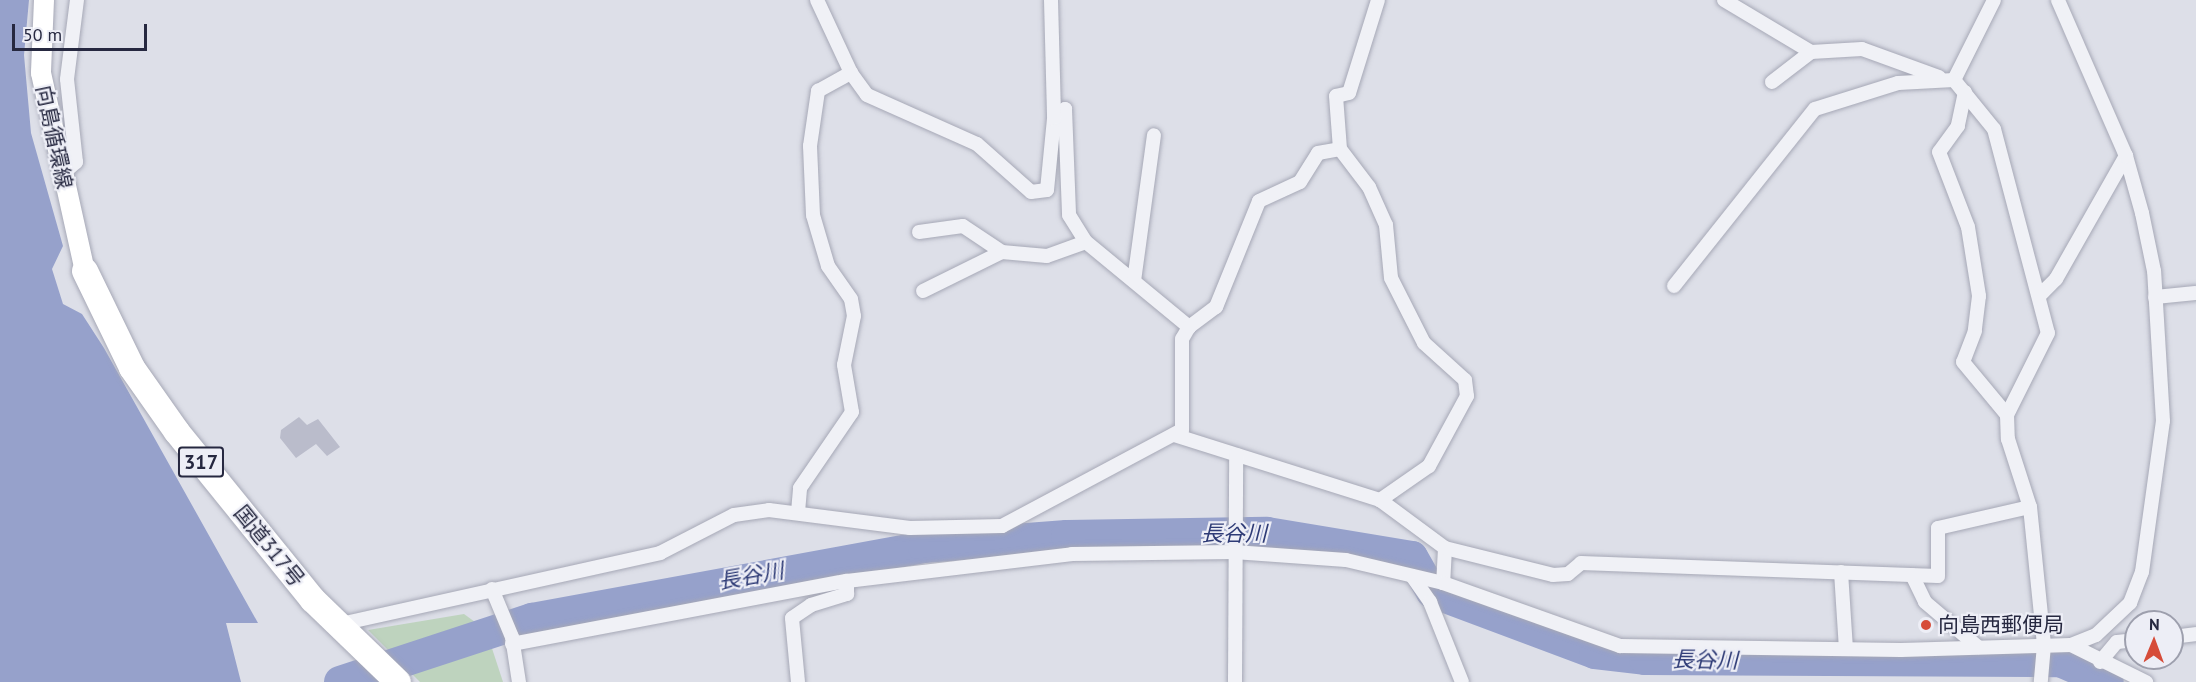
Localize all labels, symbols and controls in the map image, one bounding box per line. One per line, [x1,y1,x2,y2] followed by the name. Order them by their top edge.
[15,12,150,50] scale bar
[23,23,62,46] text: 50 m
[31,83,77,191] street label: 向島循環線
[177,445,225,479] road number: 317
[229,500,309,592] street label: 国道317号
[1201,521,1267,547] water label: 長谷川
[716,557,786,595] water label: 長谷川
[2124,610,2184,670] north arrow
[1938,612,2064,638] place label: 向島西郵便局
[2149,614,2160,634] text: N
[1919,618,1933,632] marker: 向島西郵便局
[1672,646,1738,674] water label: 長谷川

